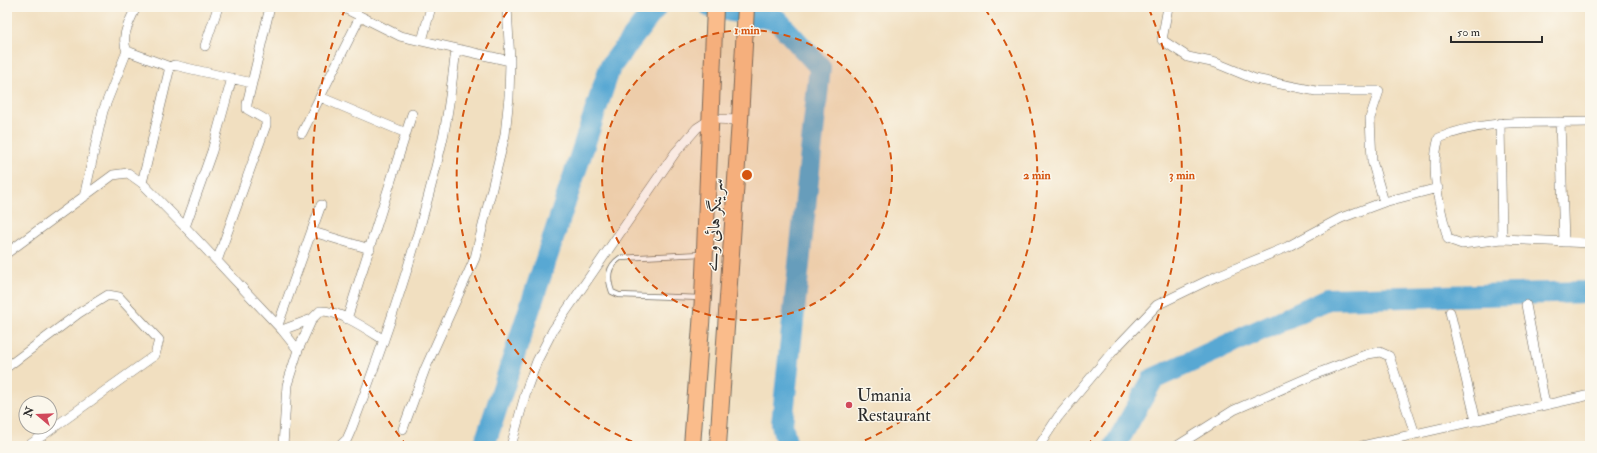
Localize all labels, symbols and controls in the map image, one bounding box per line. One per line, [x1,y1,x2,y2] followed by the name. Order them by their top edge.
[1451,18,1542,44] scale bar
[734,23,761,38] text: 1 min
[1457,25,1481,40] text: 50 m
[740,168,754,182] centre of rings
[1023,168,1051,183] text: 2 min
[1169,168,1196,183] text: 3 min
[700,177,729,272] street label: سرینگر ہائی وے
[857,385,931,426] place label: Umania Restaurant
[18,395,58,435] north arrow
[844,400,854,410] marker: Umania Restaurant
[21,404,37,420] text: N

